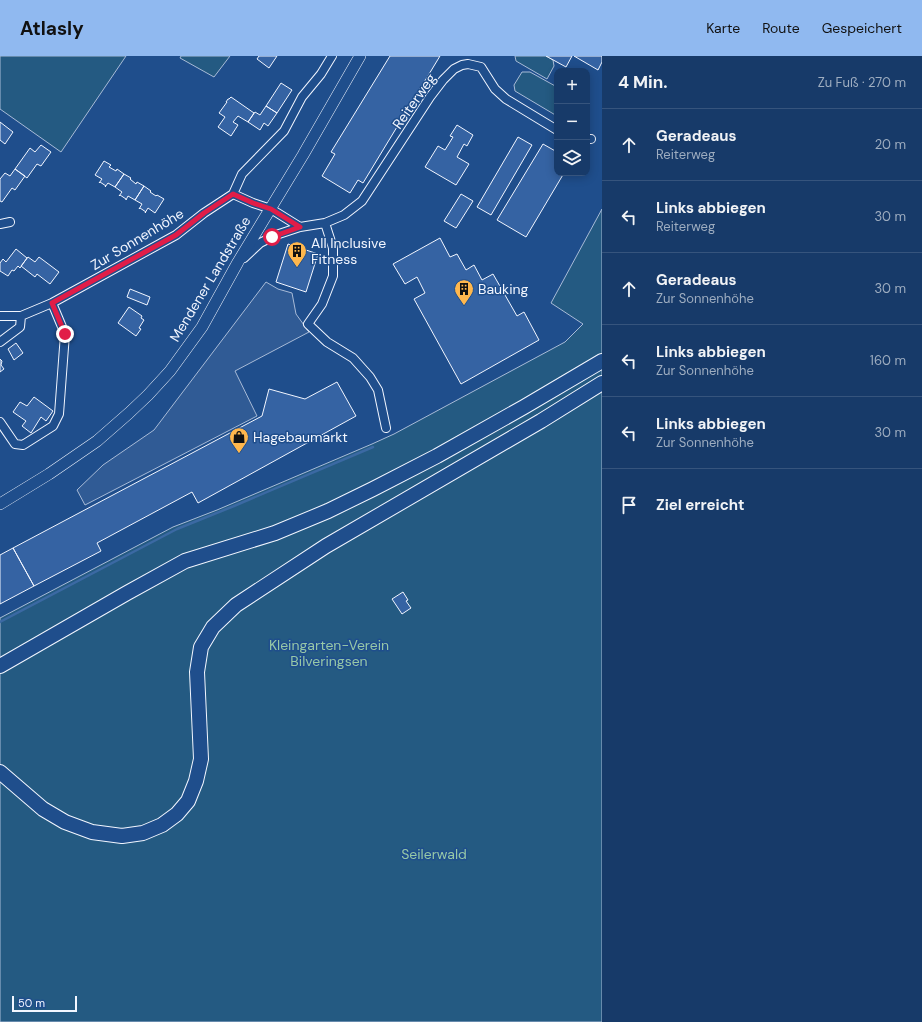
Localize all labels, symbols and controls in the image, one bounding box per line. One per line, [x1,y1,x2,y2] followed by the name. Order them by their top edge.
[20,16,84,41] text: Atlasly
[706,19,740,37] text: Karte
[762,19,800,37] text: Route
[822,19,902,37] text: Gespeichert
[554,68,590,176] map controls
[554,68,590,104] button: +
[388,70,440,132] street label: Reiterweg
[618,71,668,93] text: 4 Min.
[818,74,906,91] text: Zu Fuß · 270 m
[554,104,590,140] button: −
[656,126,737,146] text: Geradeaus
[618,134,640,156] icon: ahead
[875,136,906,153] text: 20 m
[554,140,590,176] button: layers
[656,146,715,163] text: Reiterweg
[656,198,766,218] text: Links abbiegen
[87,204,187,274] street label: Zur Sonnenhöhe
[618,206,640,228] icon: left
[874,208,906,225] text: 30 m
[165,213,255,345] street label: Mendener Landstraße
[656,218,715,235] text: Reiterweg
[263,228,281,246] route start
[311,234,386,268] place label: All Inclusive Fitness
[286,240,308,268] building icon: All Inclusive Fitness
[656,270,737,290] text: Geradeaus
[453,278,475,306] building icon: Bauking
[618,278,640,300] icon: ahead
[478,280,529,298] place label: Bauking
[874,280,906,297] text: 30 m
[656,290,754,307] text: Zur Sonnenhöhe
[56,325,74,343] route end
[656,342,766,362] text: Links abbiegen
[618,350,640,372] icon: left
[870,352,906,369] text: 160 m
[656,362,754,379] text: Zur Sonnenhöhe
[656,414,766,434] text: Links abbiegen
[618,422,640,444] icon: left
[874,424,906,441] text: 30 m
[228,426,250,454] shop icon: Hagebaumarkt
[253,428,348,446] place label: Hagebaumarkt
[656,434,754,451] text: Zur Sonnenhöhe
[618,494,640,516] icon: arrive
[656,495,745,515] text: Ziel erreicht
[269,636,389,670] park label: Kleingarten-Verein Bilveringsen
[401,845,467,863] park label: Seilerwald
[12,994,77,1013] scale bar
[18,996,45,1010] text: 50 m

